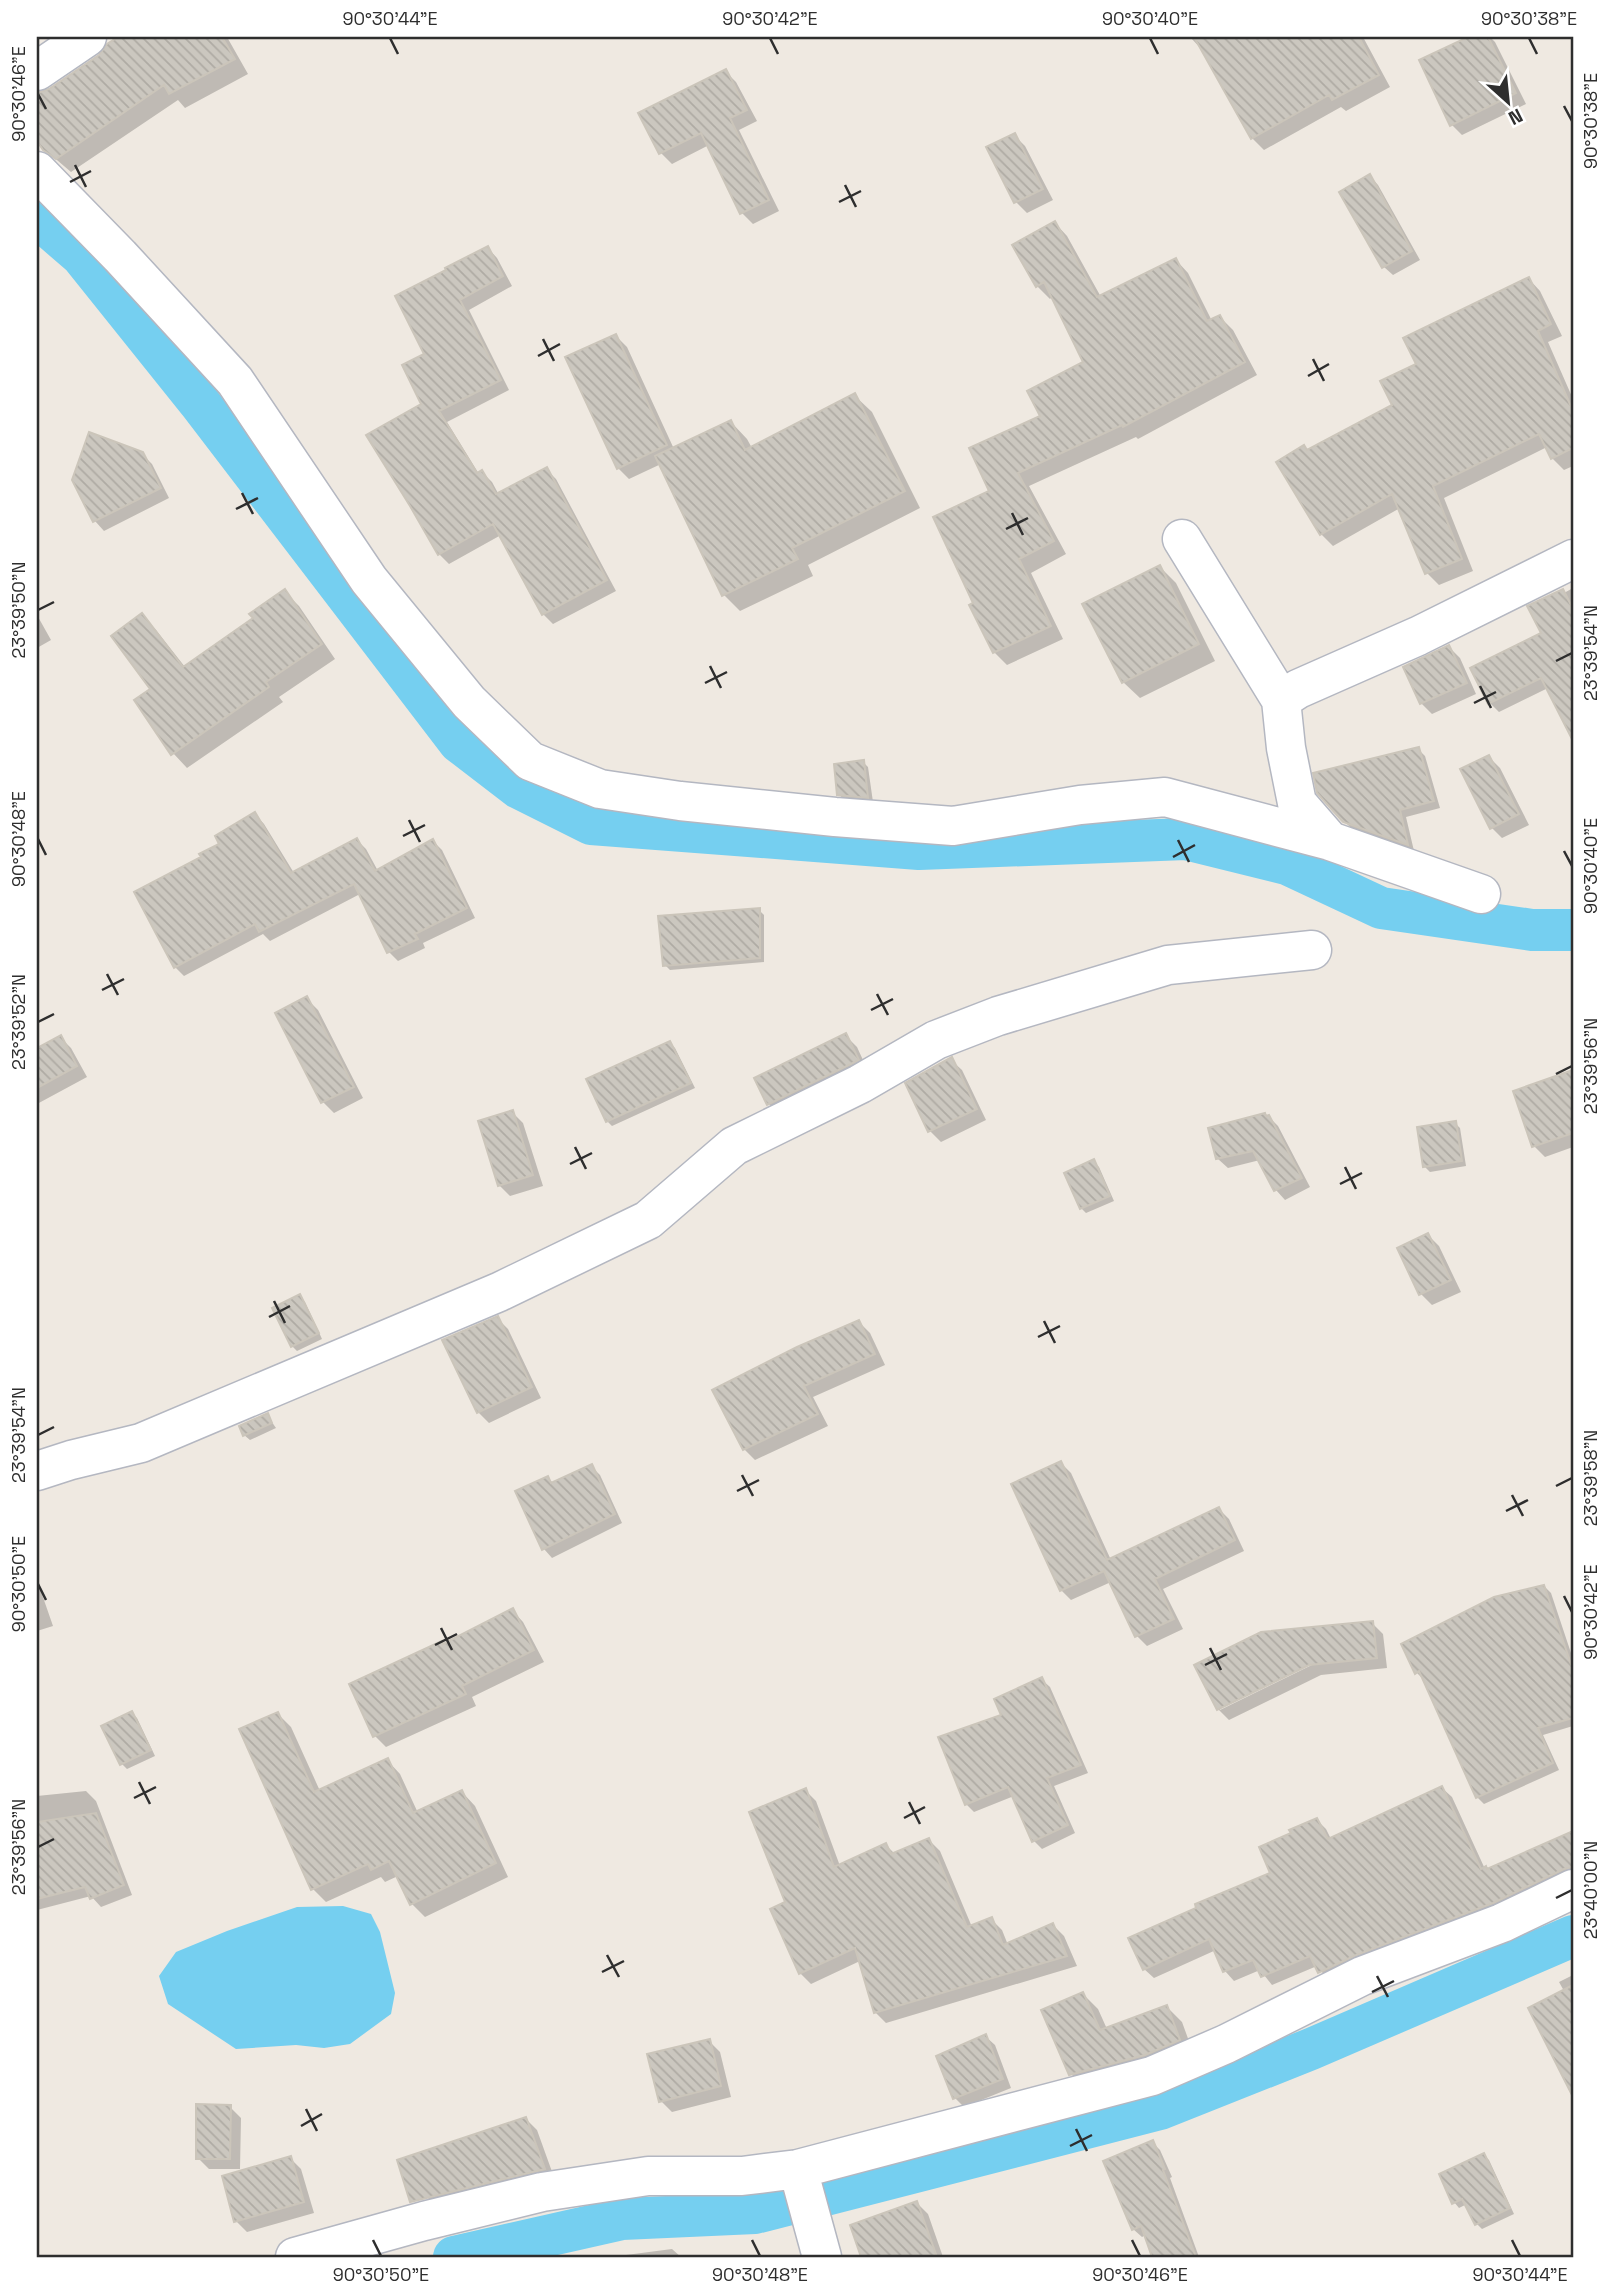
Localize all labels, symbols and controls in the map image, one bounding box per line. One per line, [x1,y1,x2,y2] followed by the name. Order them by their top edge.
[342,7,438,30] text: 90°30'44"E
[722,7,818,30] text: 90°30'42"E
[1102,7,1198,30] text: 90°30'40"E
[1481,7,1577,30] text: 90°30'38"E
[7,46,30,142] text: 90°30'46"E
[1474,66,1544,136] north arrow
[1579,73,1602,169] text: 90°30'38"E
[1504,103,1527,131] text: N
[7,562,30,658] text: 23°39'50"N
[1579,605,1602,701] text: 23°39'54"N
[7,791,30,887] text: 90°30'48"E
[1579,818,1602,914] text: 90°30'40"E
[7,974,30,1070] text: 23°39'52"N
[1579,1018,1602,1114] text: 23°39'56"N
[7,1387,30,1483] text: 23°39'54"N
[1579,1430,1602,1526] text: 23°39'58"N
[7,1536,30,1632] text: 90°30'50"E
[1579,1564,1602,1660] text: 90°30'42"E
[7,1799,30,1895] text: 23°39'56"N
[1579,1841,1602,1939] text: 23°40'00"N
[333,2263,429,2286] text: 90°30'50"E
[712,2263,808,2286] text: 90°30'48"E
[1092,2263,1188,2286] text: 90°30'46"E
[1472,2263,1568,2286] text: 90°30'44"E

